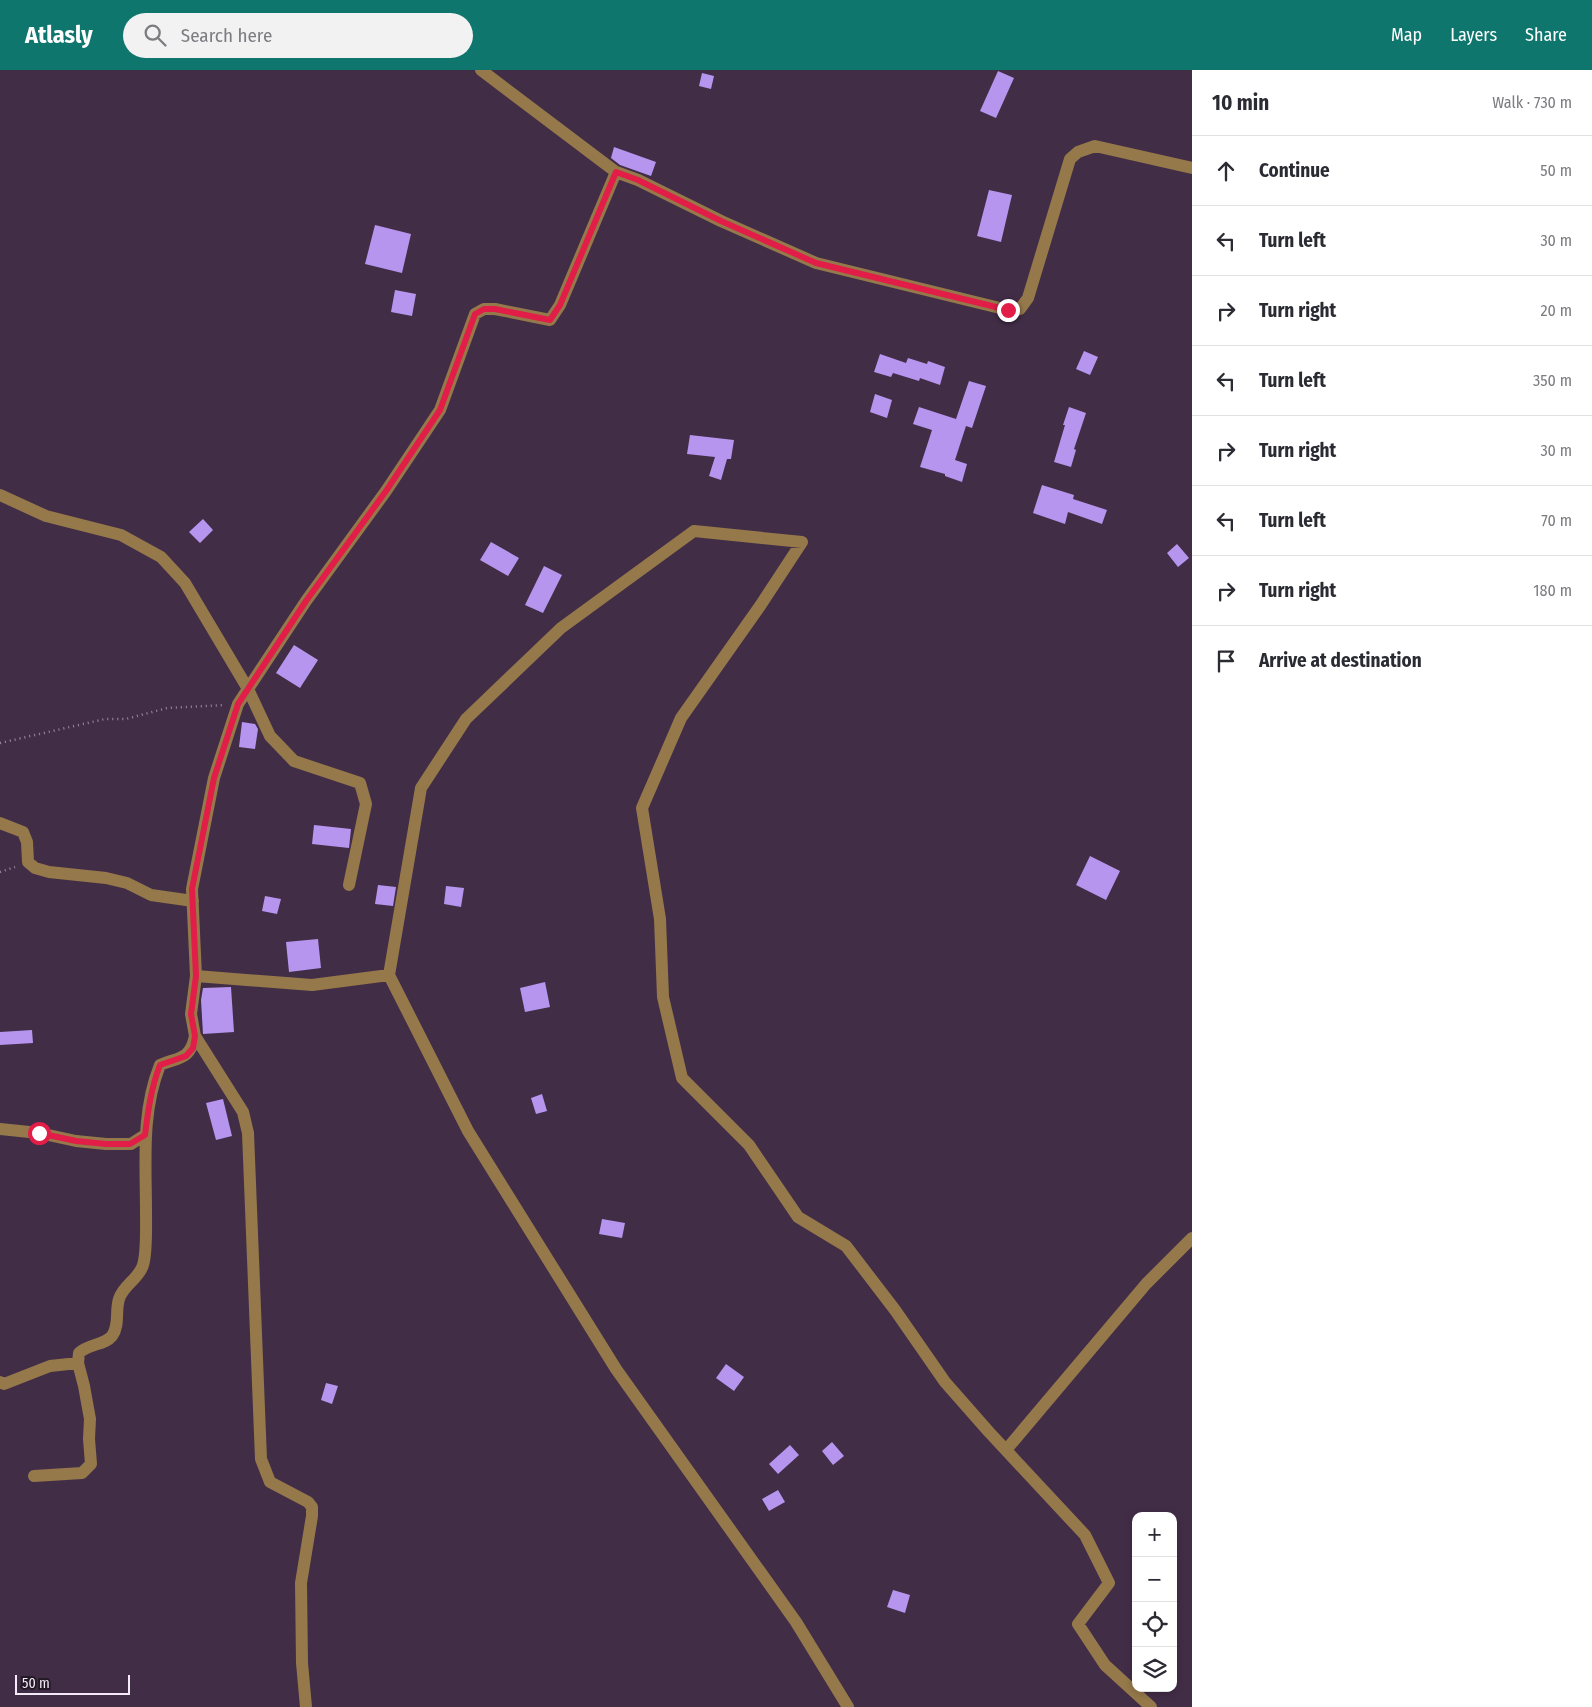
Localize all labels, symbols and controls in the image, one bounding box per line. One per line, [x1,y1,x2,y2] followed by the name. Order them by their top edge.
[123,13,473,58] search box
[25,21,93,49] text: Atlasly
[141,21,169,49] icon: search
[181,24,272,47] text: Search here
[1391,24,1422,46] text: Map
[1450,24,1497,46] text: Layers
[1525,24,1567,46] text: Share
[1212,90,1269,116] text: 10 min
[1492,93,1572,112] text: Walk · 730 m
[1212,157,1240,185] icon: ahead
[1259,159,1330,182] text: Continue
[1540,161,1572,180] text: 50 m
[1212,227,1240,255] icon: left
[1259,229,1326,252] text: Turn left
[1540,231,1572,250] text: 30 m
[1212,297,1240,325] icon: right
[997,299,1020,322] route end
[1259,299,1336,322] text: Turn right
[1541,301,1572,320] text: 20 m
[1212,367,1240,395] icon: left
[1259,369,1326,392] text: Turn left
[1533,371,1572,390] text: 350 m
[1212,437,1240,465] icon: right
[1259,439,1336,462] text: Turn right
[1540,441,1572,460] text: 30 m
[1212,507,1240,535] icon: left
[1259,509,1326,532] text: Turn left
[1541,511,1572,530] text: 70 m
[1212,577,1240,605] icon: right
[1259,579,1336,602] text: Turn right
[1533,581,1572,600] text: 180 m
[1212,647,1240,675] icon: arrive
[1259,649,1422,672] text: Arrive at destination
[28,1122,51,1145] route start
[1132,1512,1177,1692] map controls
[1132,1512,1177,1557] button: +
[1132,1557,1177,1602] button: −
[1132,1602,1177,1647] button: locate
[1132,1647,1177,1692] button: layers
[15,1672,130,1695] scale bar
[22,1675,50,1692] text: 50 m

